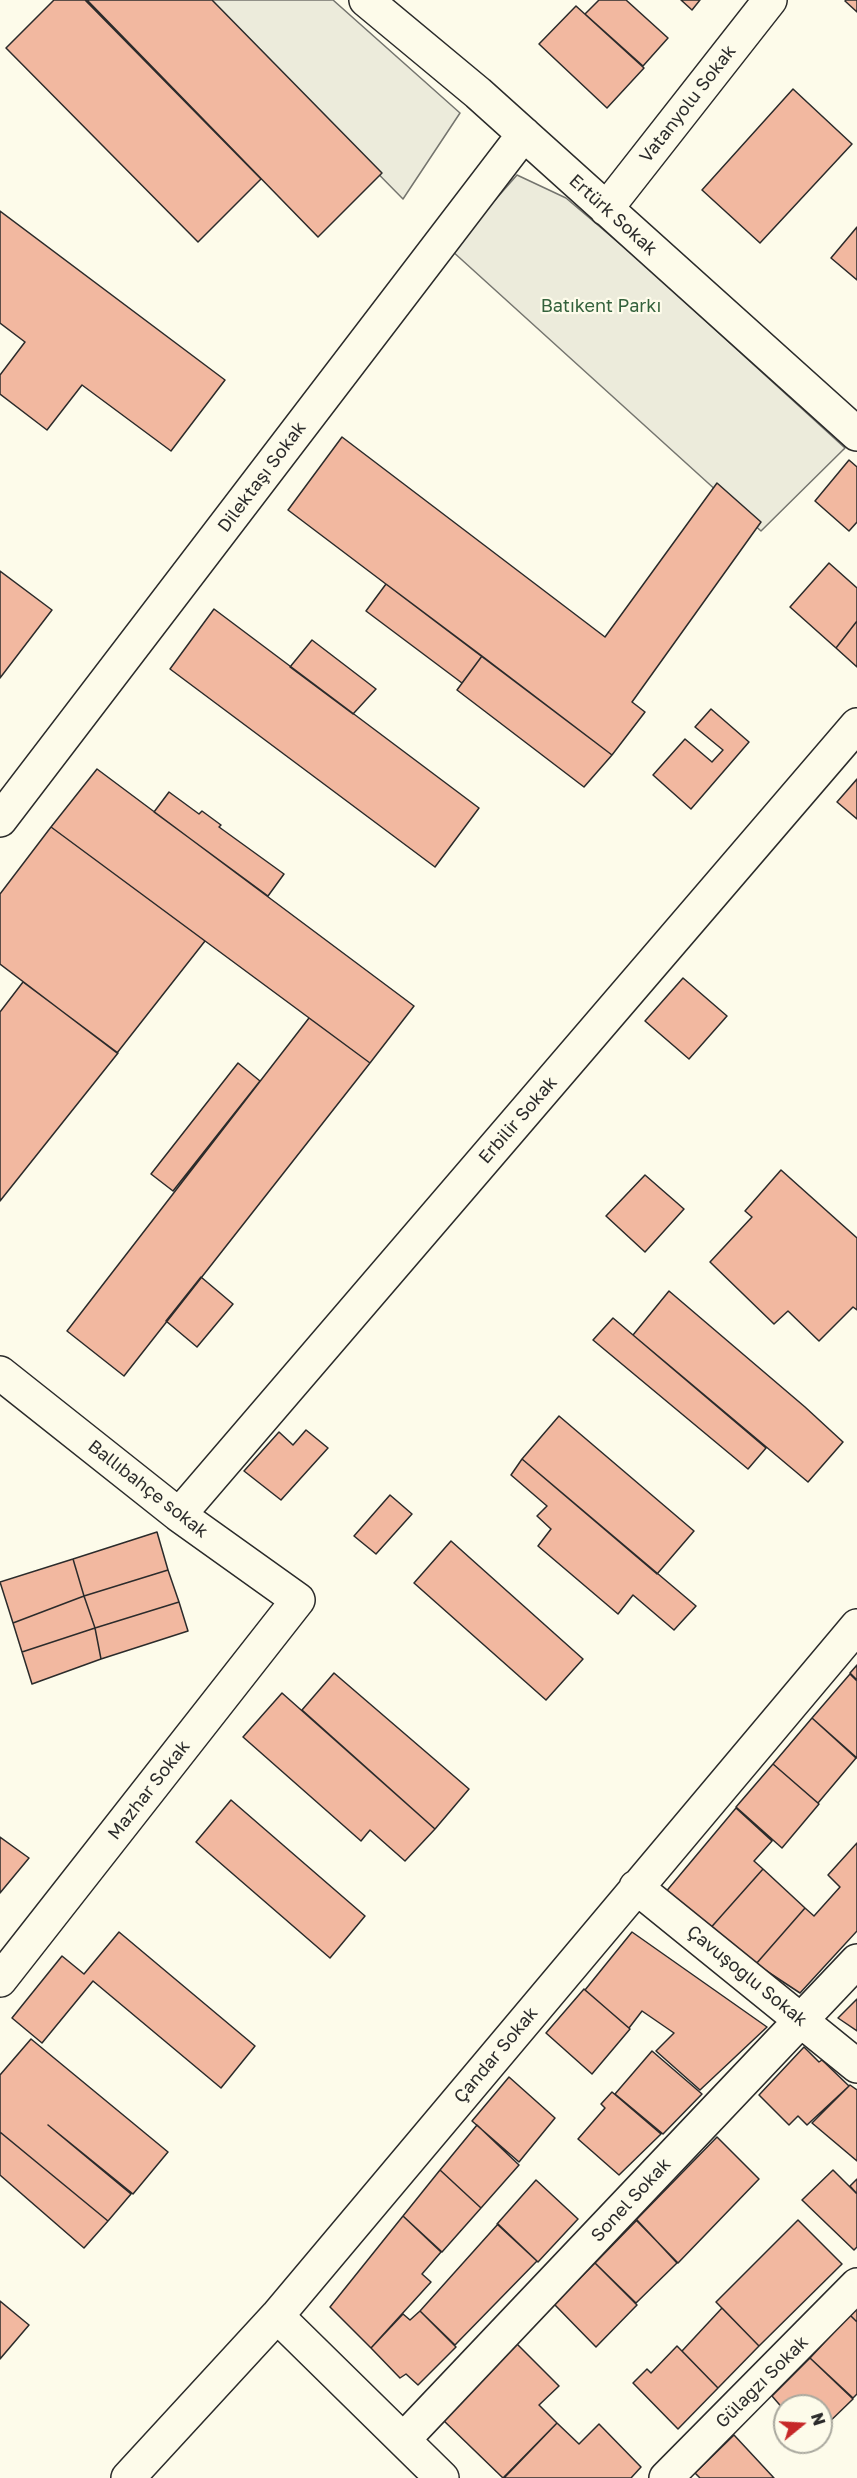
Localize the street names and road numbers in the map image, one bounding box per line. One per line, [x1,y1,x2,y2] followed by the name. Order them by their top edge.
[635,41,741,167] street label: Vatanyolu Sokak
[565,170,661,260] street label: Ertürk Sokak
[213,417,311,537] street label: Dilektaşı Sokak
[474,1072,562,1168] street label: Erbilir Sokak
[84,1435,212,1543] street label: Ballıbahçe sokak
[103,1736,195,1844] street label: Mazhar Sokak
[683,1921,811,2031] street label: Çavuşoğlu Sokak
[450,2003,542,2107] street label: Çandar Sokak
[587,2154,675,2246] street label: Sonel Sokak
[711,2331,813,2433] street label: Gülağzı Sokak

